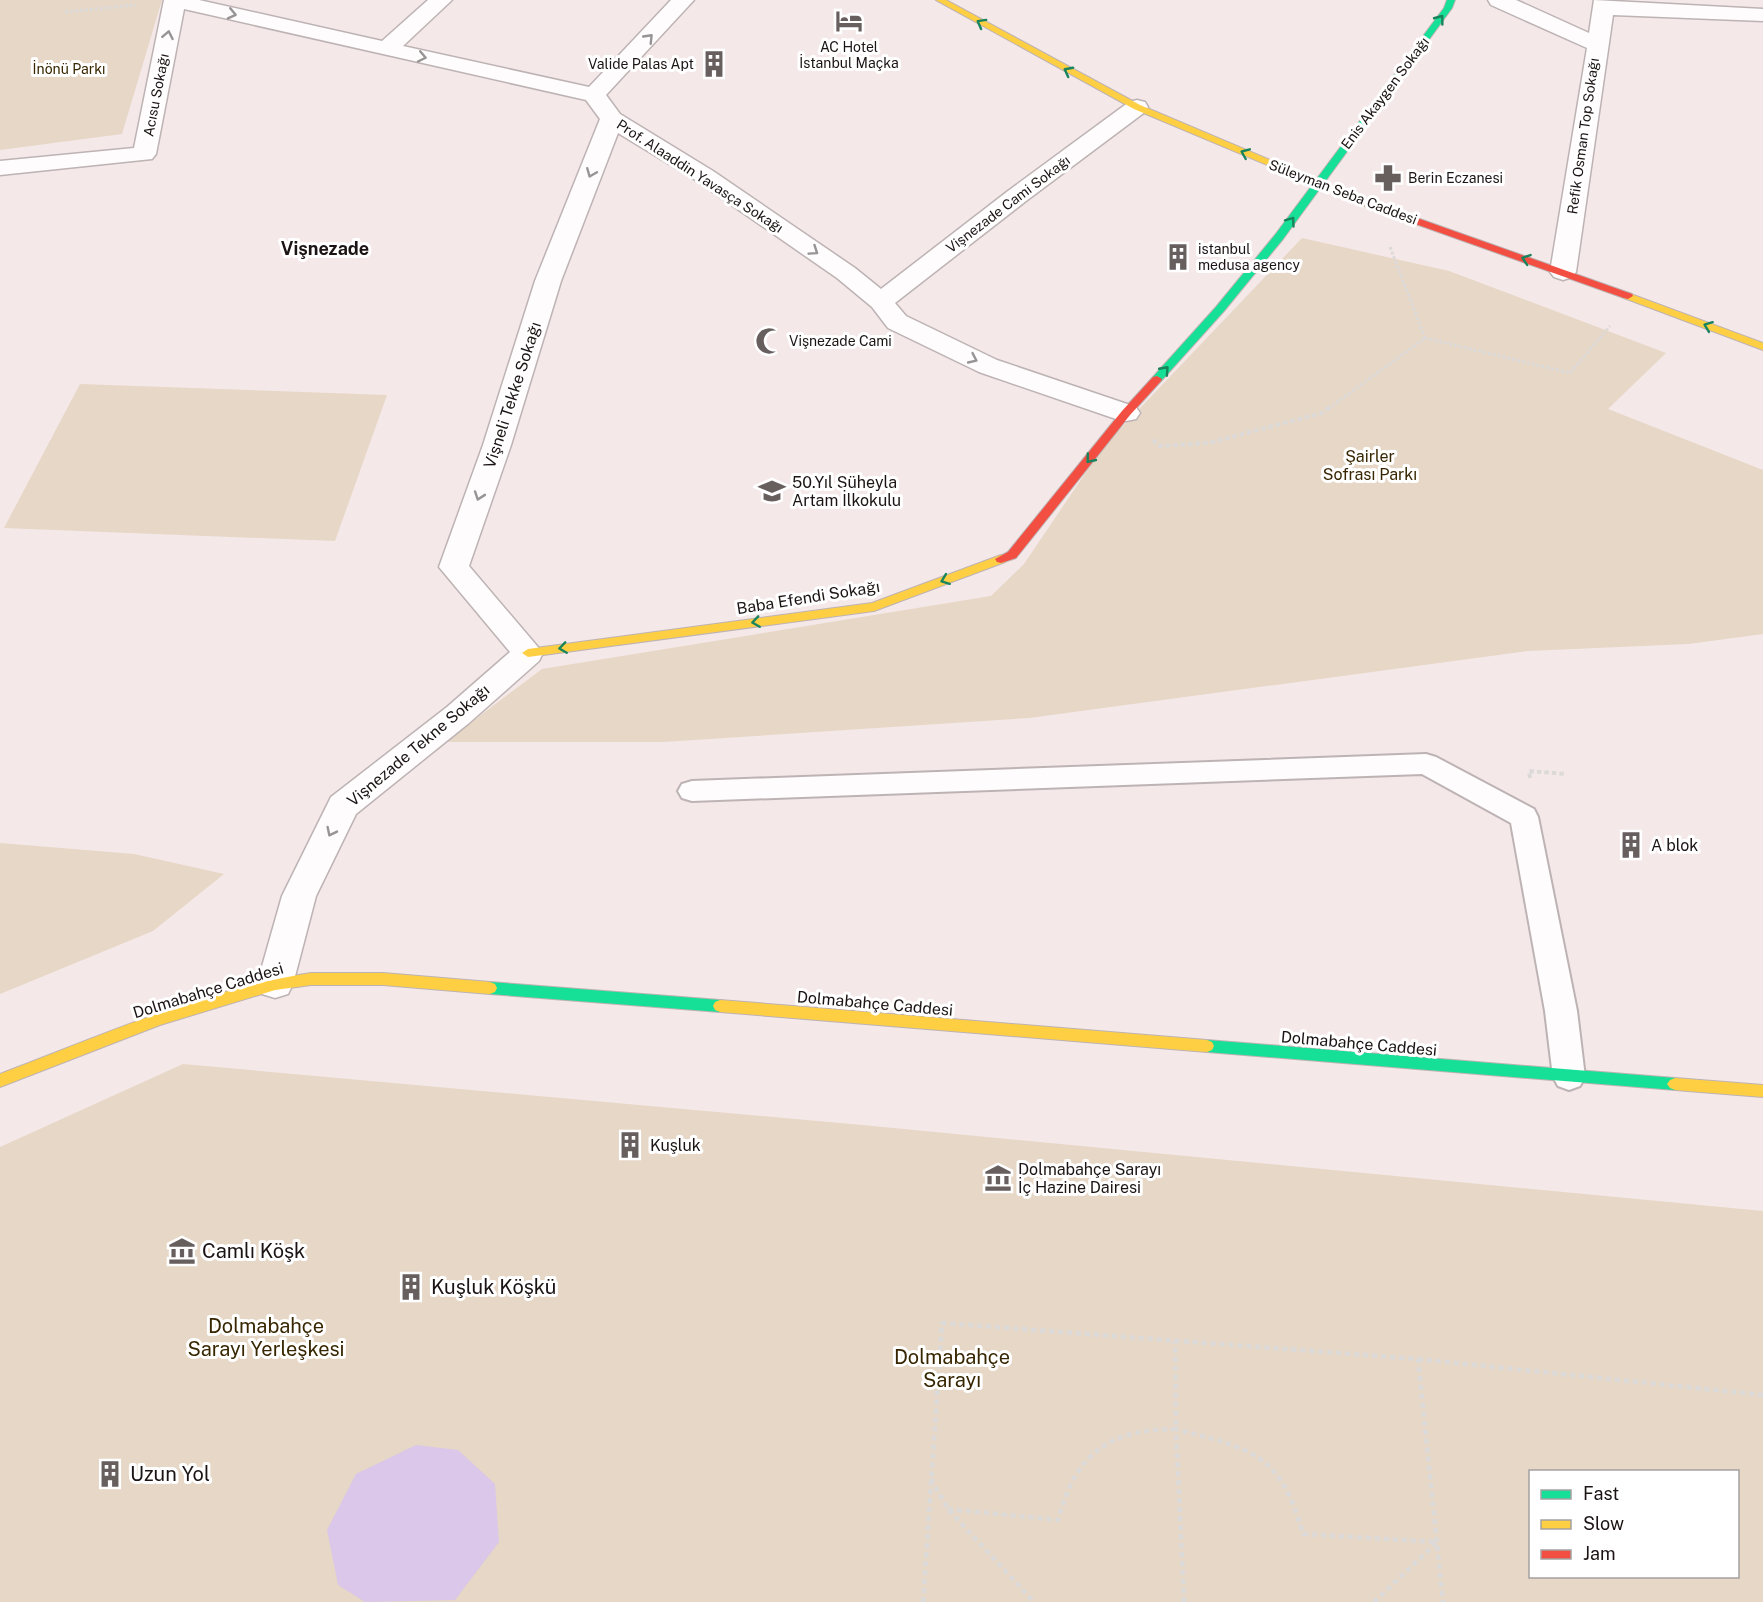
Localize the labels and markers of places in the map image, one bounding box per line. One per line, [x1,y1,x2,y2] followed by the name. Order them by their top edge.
[834,6,864,36] hotel icon: AC Hotel İstanbul Maçka
[799,39,899,71] place label: AC Hotel İstanbul Maçka
[699,49,729,79] building icon: Valide Palas Apt
[588,56,694,72] place label: Valide Palas Apt
[1373,163,1403,193] pharmacy icon: Berin Eczanesi
[1408,170,1503,186] place label: Berin Eczanesi
[1198,241,1301,273] place label: istanbul medusa agency
[1163,242,1193,272] building icon: istanbul medusa agency
[754,326,784,356] mosque icon: Vişnezade Cami
[789,333,892,349] place label: Vişnezade Cami
[792,473,901,510] place label: 50.Yıl Süheyla Artam İlkokulu
[757,476,787,506] school or university icon: 50.Yıl Süheyla Artam İlkokulu
[1616,830,1646,860] building icon: A blok
[1651,836,1698,855] place label: A blok
[615,1130,645,1160] building icon: Kuşluk
[650,1136,701,1155] place label: Kuşluk
[1018,1160,1161,1197] place label: Dolmabahçe Sarayı İç Hazine Dairesi
[983,1163,1013,1193] museum icon: Dolmabahçe Sarayı İç Hazine Dairesi
[167,1236,197,1266] museum icon: Camlı Köşk
[202,1239,305,1263] place label: Camlı Köşk
[396,1272,426,1302] building icon: Kuşluk Köşkü
[431,1275,556,1299] place label: Kuşluk Köşkü
[95,1459,125,1489] building icon: Uzun Yol
[130,1462,210,1486] place label: Uzun Yol

